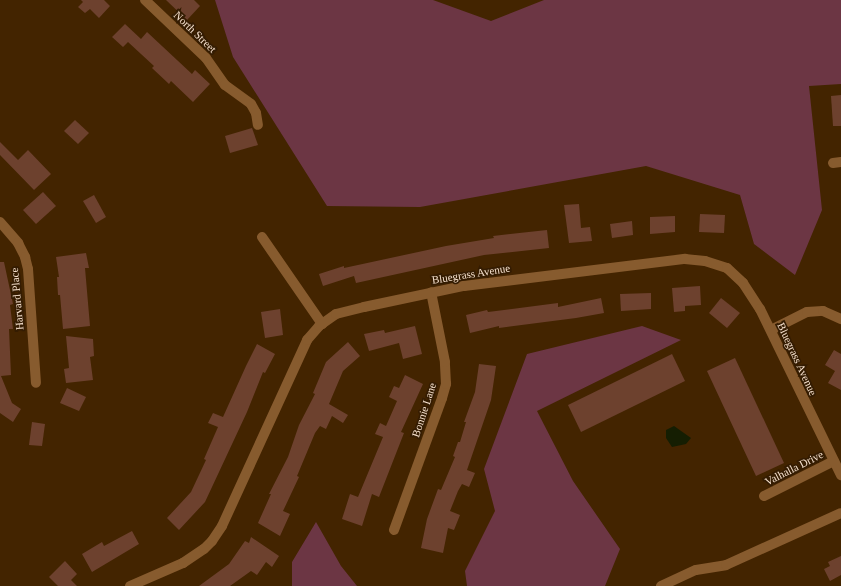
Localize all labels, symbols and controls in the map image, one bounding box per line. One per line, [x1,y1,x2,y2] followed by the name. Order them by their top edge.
[171,8,219,56] street label: North Street
[431,261,511,287] street label: Bluegrass Avenue
[8,267,26,331] street label: Harvard Place
[774,320,820,398] street label: Bluegrass Avenue
[409,381,439,439] street label: Bonnie Lane
[763,448,825,488] street label: Valhalla Drive

